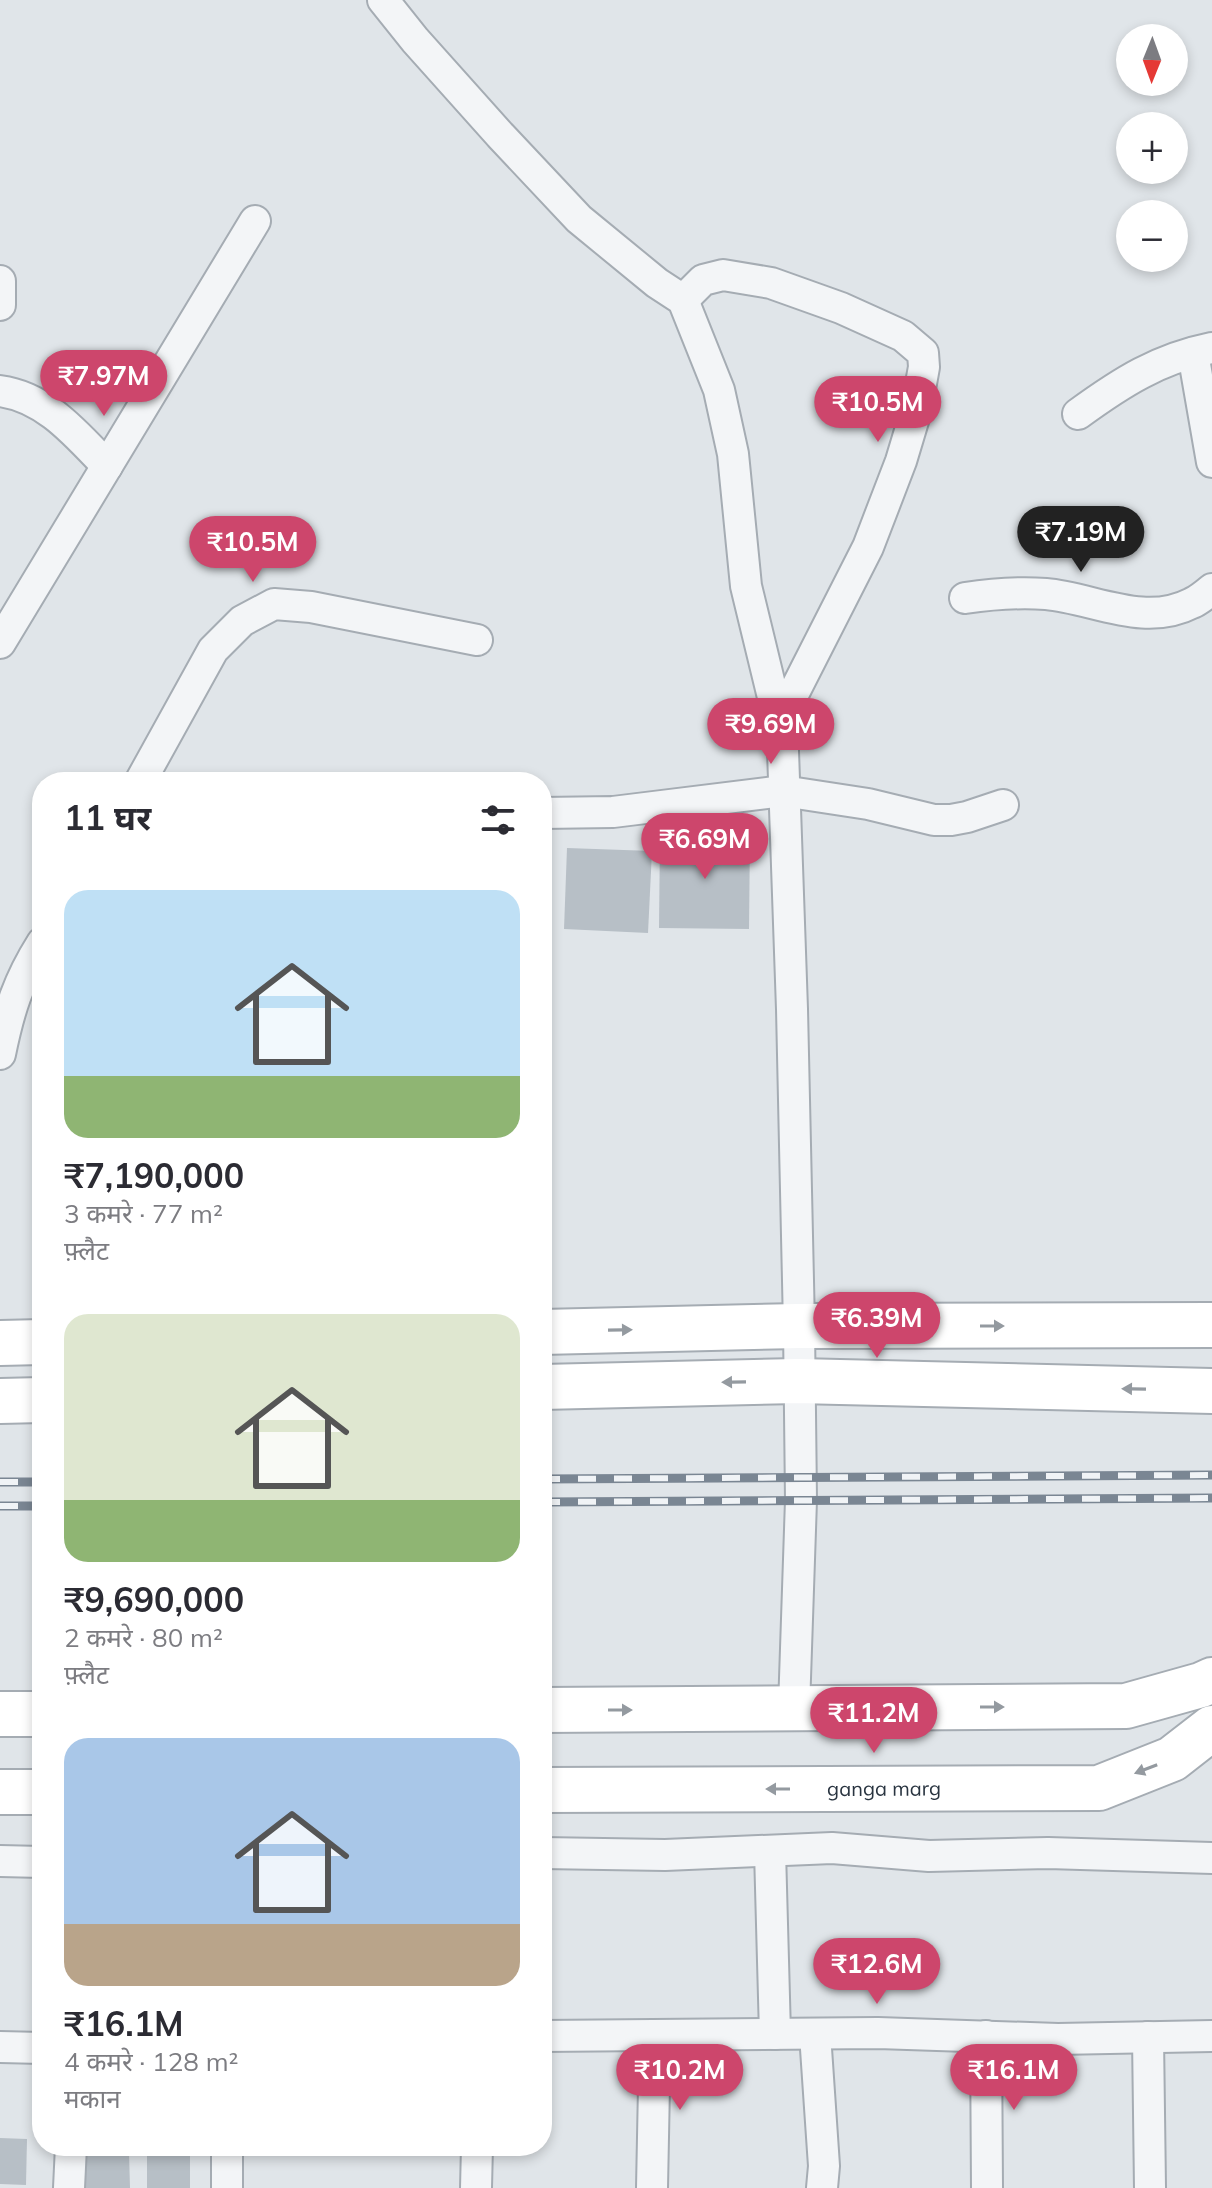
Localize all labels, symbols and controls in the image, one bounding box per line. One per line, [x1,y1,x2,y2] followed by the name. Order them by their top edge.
[1116,24,1188,96] north arrow
[1116,24,1188,272] map controls
[1116,112,1188,184] button: +
[1116,200,1188,272] button: −
[39,350,169,418] pin: ₹7.97M
[58,359,150,392] text: ₹7.97M
[813,376,943,444] pin: ₹10.5M
[832,385,924,418] text: ₹10.5M
[1016,506,1146,574] pin: ₹7.19M
[1035,515,1127,548] text: ₹7.19M
[188,516,318,584] pin: ₹10.5M
[207,525,299,558] text: ₹10.5M
[706,698,836,766] pin: ₹9.69M
[725,707,817,740] text: ₹9.69M
[64,796,151,839] text: 11 घर
[476,798,520,842] icon: filters
[640,813,770,881] pin: ₹6.69M
[659,822,751,855] text: ₹6.69M
[220,942,364,1086] icon: home
[64,1154,244,1197] text: ₹7,190,000
[64,1197,223,1230] text: 3 कमरे · 77 m²
[64,1234,109,1267] text: फ़्लैट
[812,1292,942,1360] pin: ₹6.39M
[831,1301,923,1334] text: ₹6.39M
[980,1320,1005,1332] one-way arrow
[608,1324,633,1336] one-way arrow
[220,1366,364,1510] icon: home
[721,1376,746,1389] one-way arrow
[1121,1383,1146,1395] one-way arrow
[64,1578,244,1621] text: ₹9,690,000
[64,1621,223,1654] text: 2 कमरे · 80 m²
[64,1658,109,1691] text: फ़्लैट
[809,1687,939,1755] pin: ₹11.2M
[828,1696,920,1729] text: ₹11.2M
[980,1701,1005,1713] one-way arrow
[608,1703,633,1716] one-way arrow
[1134,1763,1158,1776] one-way arrow
[827,1776,941,1801] street label: ganga marg
[765,1783,790,1795] one-way arrow
[220,1790,364,1934] icon: home
[812,1938,942,2006] pin: ₹12.6M
[831,1947,923,1980] text: ₹12.6M
[64,2002,184,2045] text: ₹16.1M
[615,2044,745,2112] pin: ₹10.2M
[949,2044,1079,2112] pin: ₹16.1M
[64,2045,238,2078] text: 4 कमरे · 128 m²
[634,2053,726,2086] text: ₹10.2M
[968,2053,1060,2086] text: ₹16.1M
[64,2082,121,2115] text: मकान

